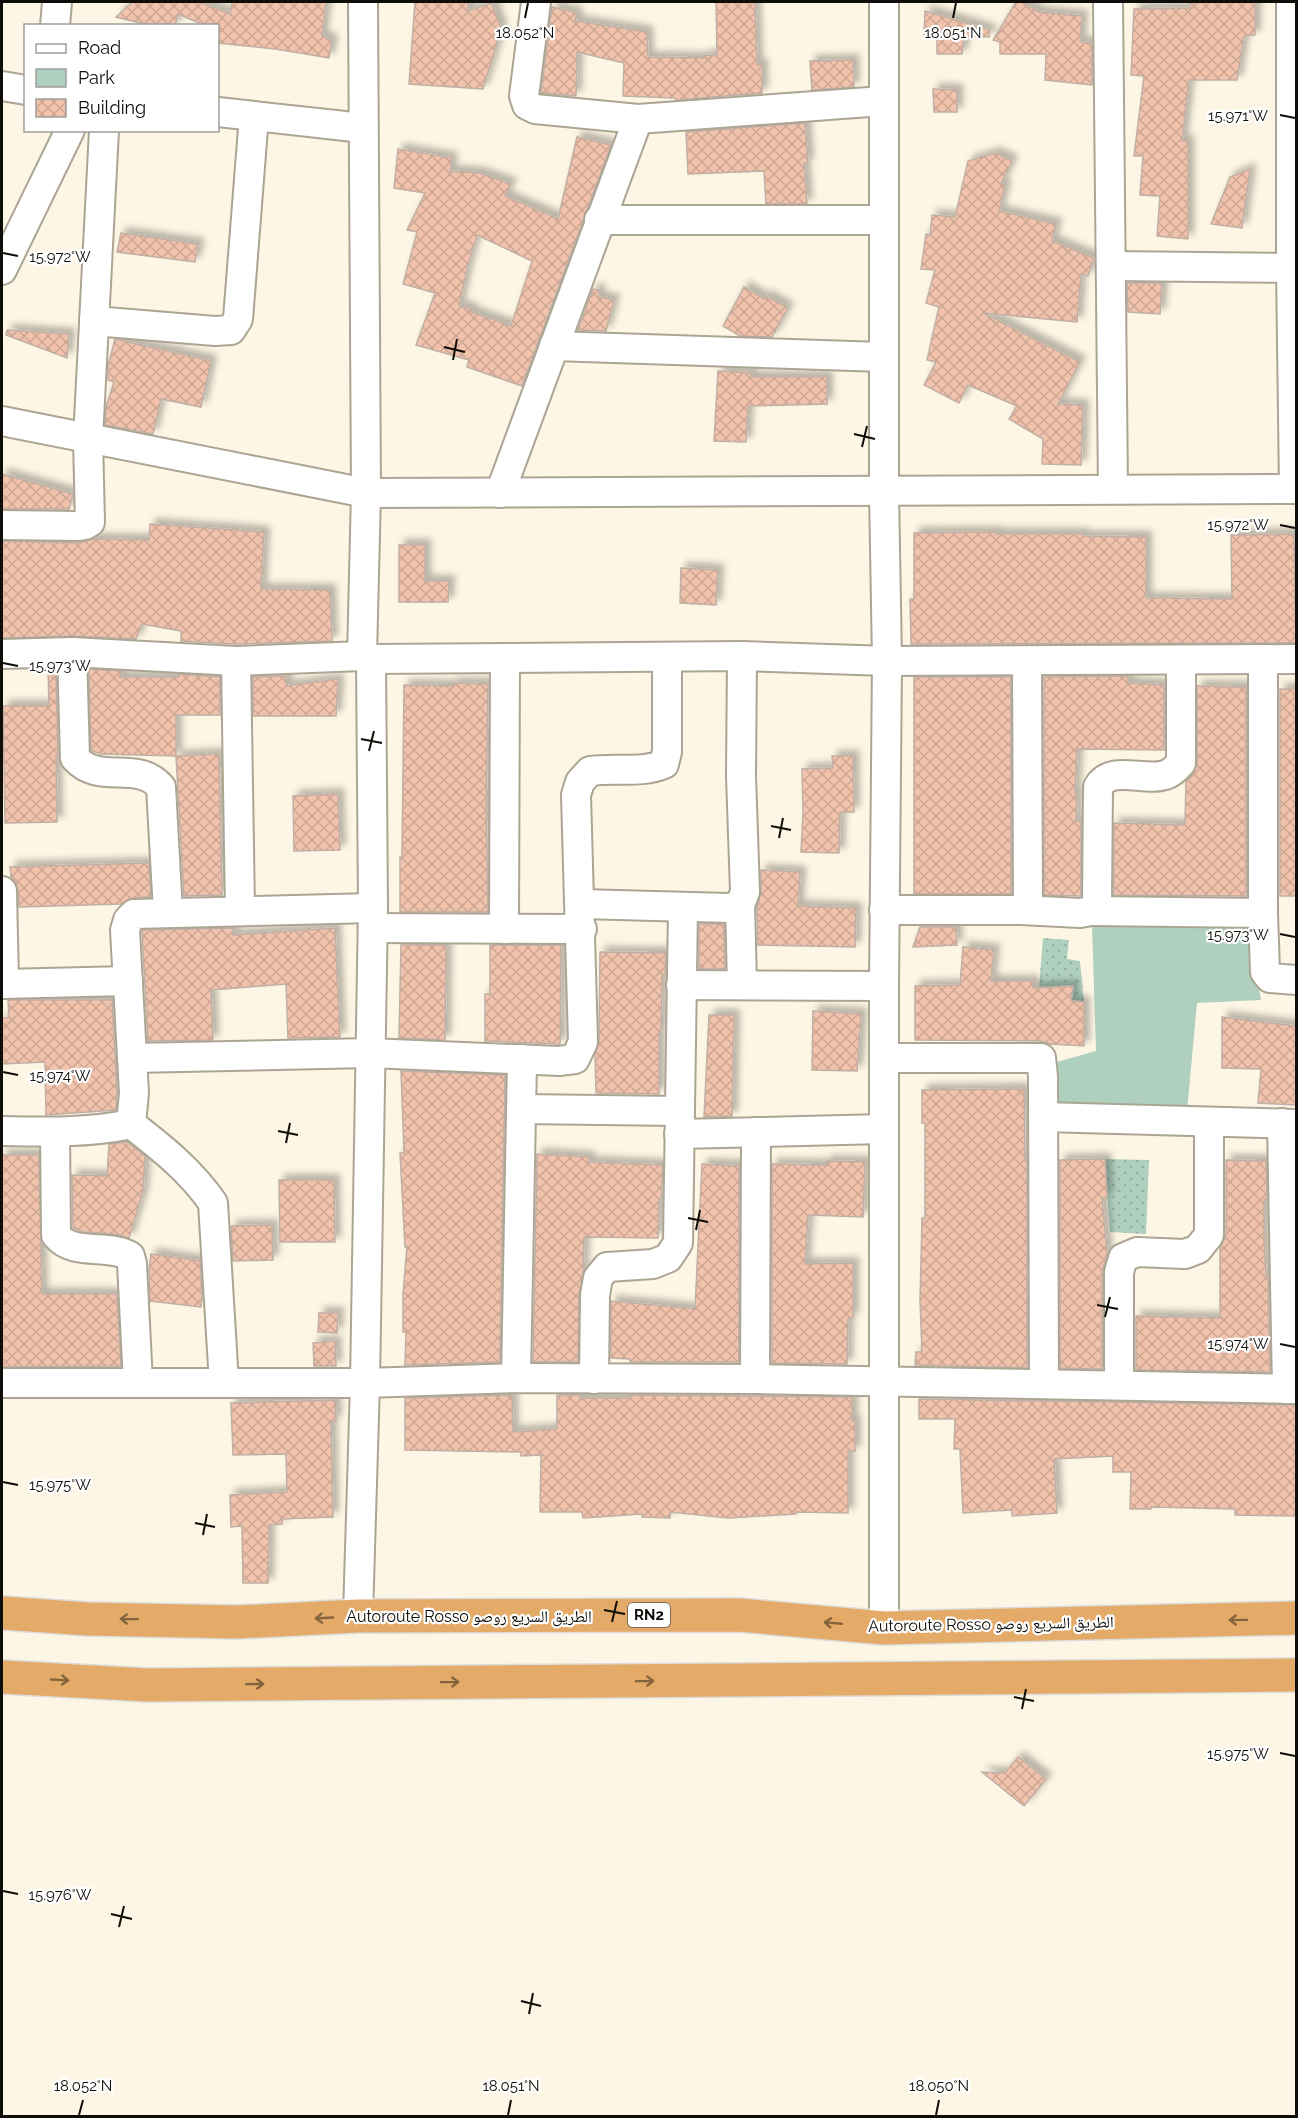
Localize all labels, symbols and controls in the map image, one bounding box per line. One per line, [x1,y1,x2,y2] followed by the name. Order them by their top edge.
[24,24,219,132] legend
[496,24,554,42] text: 18.052°N
[924,24,982,42] text: 18.051°N
[78,37,121,58] text: Road
[78,67,115,88] text: Park
[78,97,146,118] text: Building
[1208,107,1268,125] text: 15.971°W
[29,248,91,266] text: 15.972°W
[1207,516,1269,534] text: 15.972°W
[29,657,91,675] text: 15.973°W
[1207,926,1269,944] text: 15.973°W
[29,1067,91,1085] text: 15.974°W
[1207,1335,1269,1353] text: 15.974°W
[29,1476,91,1494] text: 15.975°W
[628,1603,670,1627] road number: RN2
[346,1607,592,1627] street label: Autoroute Rosso الطريق السريع روصو
[314,1612,334,1623] one-way arrow
[868,1612,1114,1637] street label: Autoroute Rosso الطريق السريع روصو
[119,1614,139,1625] one-way arrow
[1229,1614,1249,1625] one-way arrow
[824,1617,844,1628] one-way arrow
[49,1675,69,1686] one-way arrow
[634,1675,654,1686] one-way arrow
[439,1676,459,1688] one-way arrow
[244,1678,264,1690] one-way arrow
[1207,1745,1269,1763] text: 15.975°W
[29,1886,92,1904] text: 15.976°W
[54,2077,112,2095] text: 18.052°N
[482,2077,540,2095] text: 18.051°N
[909,2077,969,2095] text: 18.050°N

